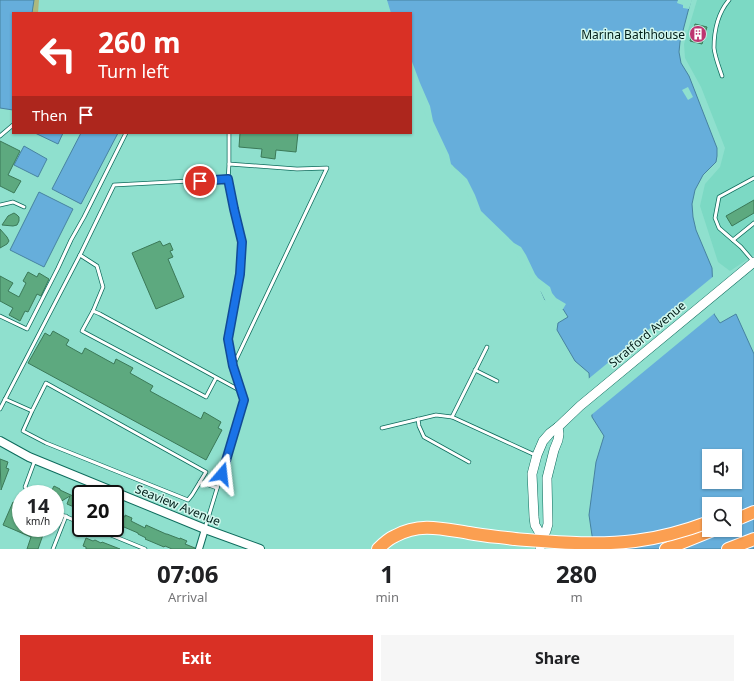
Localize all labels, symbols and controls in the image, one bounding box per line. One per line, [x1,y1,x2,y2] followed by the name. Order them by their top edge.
[98,23,181,61] text: 260 m
[688,24,708,44] building icon: Marina Bathhouse
[581,26,685,43] place label: Marina Bathhouse
[32,28,84,80] icon: left
[98,59,169,83] text: Turn left
[75,104,97,126] icon: arrive
[32,105,67,125] text: Then
[183,164,217,198] pin
[189,170,211,192] icon: arrive
[605,297,689,371] street label: Stratford Avenue
[702,449,742,537] map controls
[702,449,742,489] button: sound
[201,453,243,495] position arrow
[133,480,223,530] street label: Seaview Avenue
[72,485,124,537] speed limit sign: 20
[27,492,49,519] text: 14
[702,497,742,537] button: search
[26,514,50,528] text: km/h
[157,557,219,590] text: 07:06
[380,557,394,590] text: 1
[556,557,597,590] text: 280
[168,588,208,606] text: Arrival
[375,588,399,606] text: min
[570,588,583,606] text: m
[20,635,373,681] button: Exit
[381,635,734,681] button: Share

